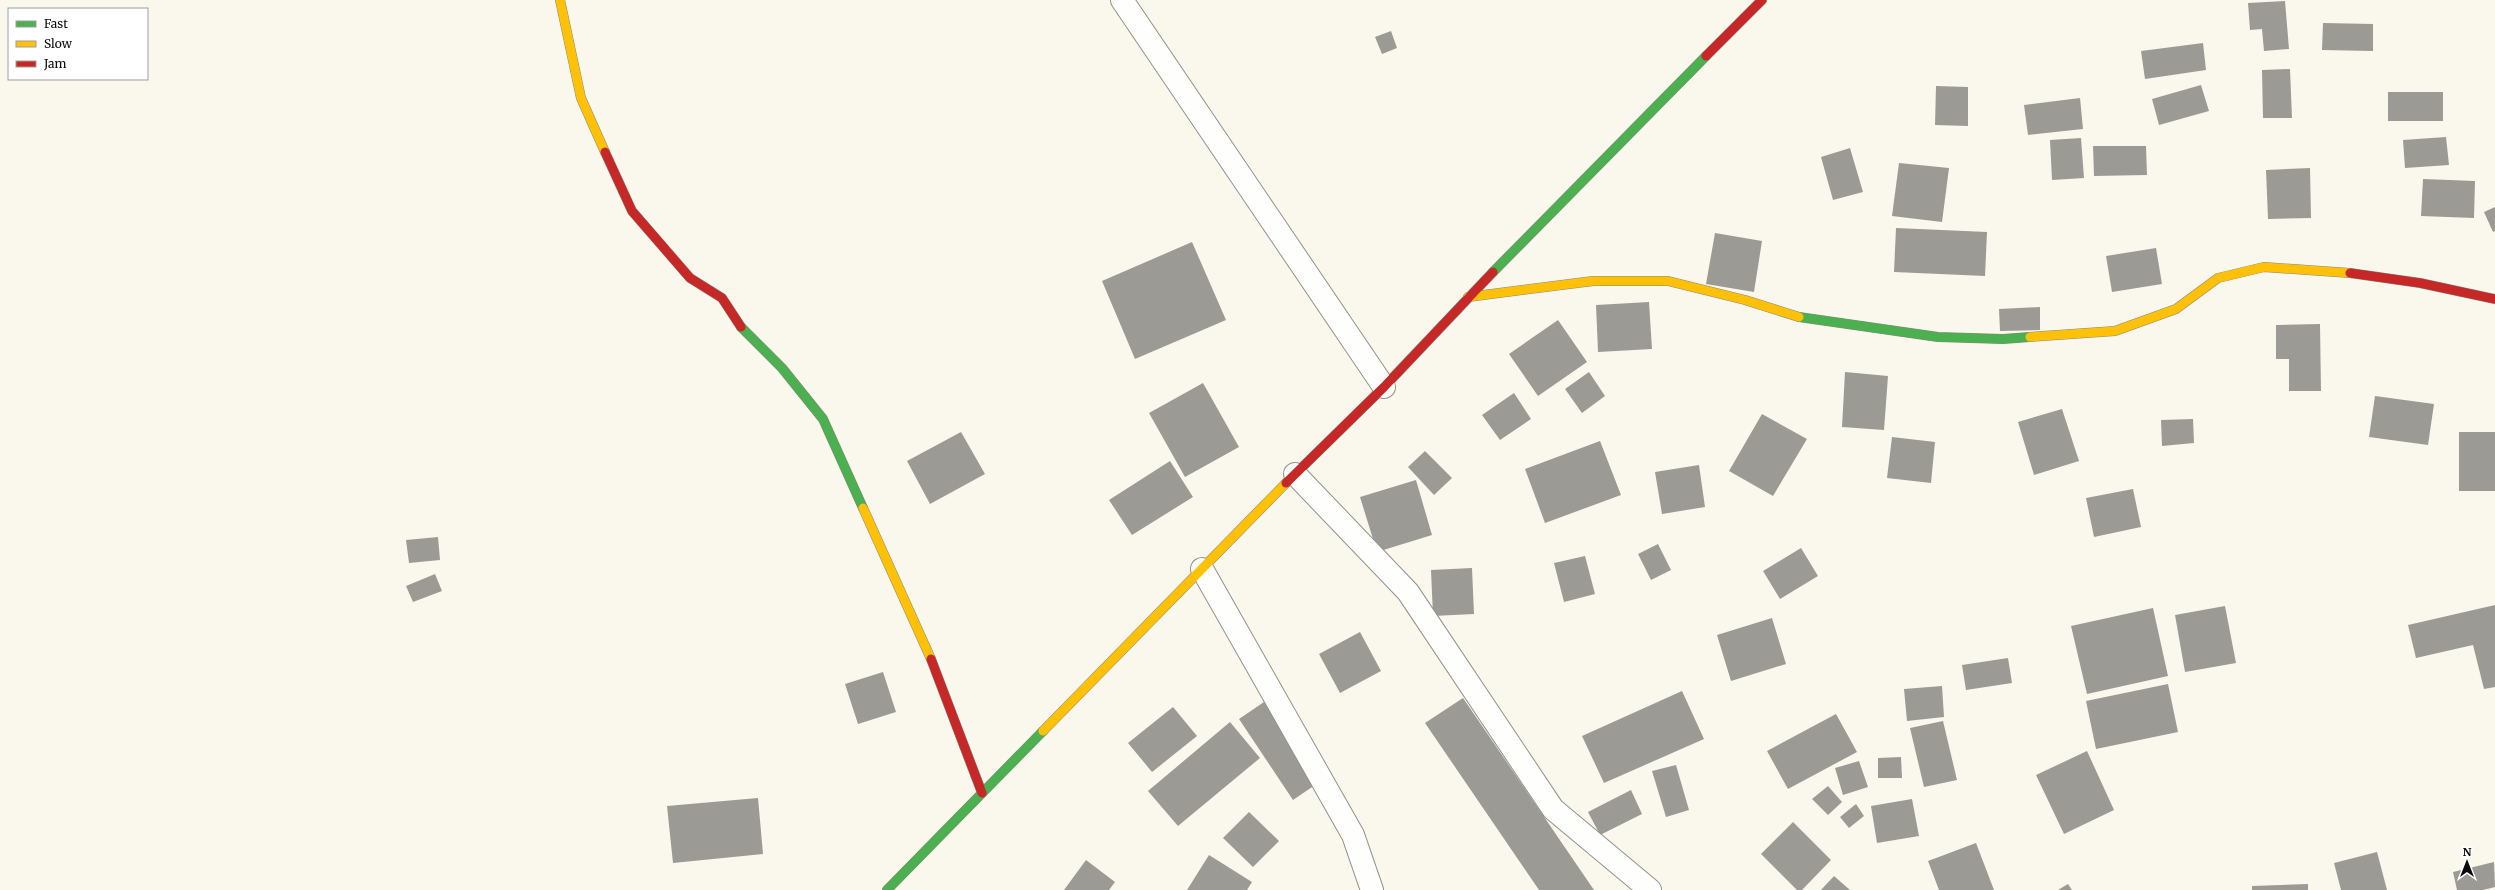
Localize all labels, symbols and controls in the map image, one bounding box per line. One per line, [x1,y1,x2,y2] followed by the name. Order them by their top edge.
[8,8,148,80] legend
[44,16,68,31] text: Fast
[44,36,73,51] text: Slow
[43,56,67,71] text: Jam
[2447,842,2487,882] north arrow
[2463,845,2472,859] text: N

